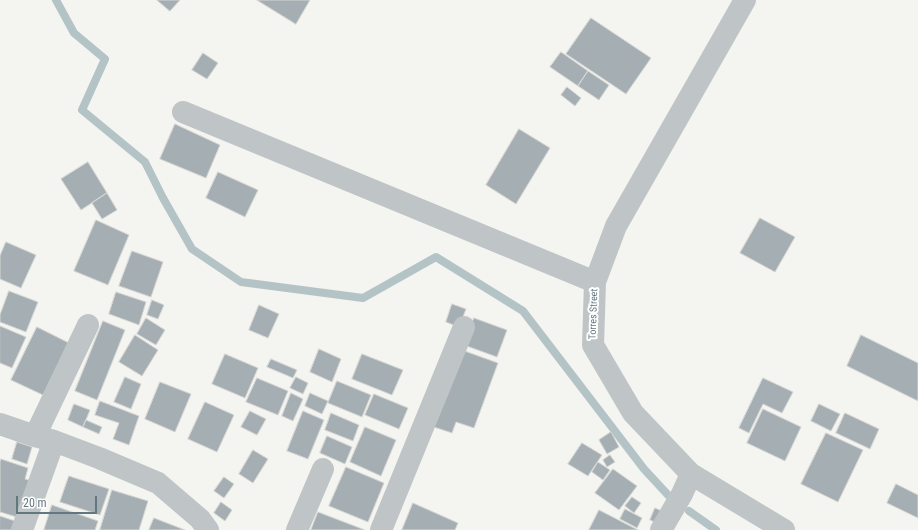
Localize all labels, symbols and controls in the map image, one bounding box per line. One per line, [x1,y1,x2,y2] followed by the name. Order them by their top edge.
[587,288,601,340] street label: Torres Street
[18,488,99,514] scale bar
[23,496,47,510] text: 20 m

